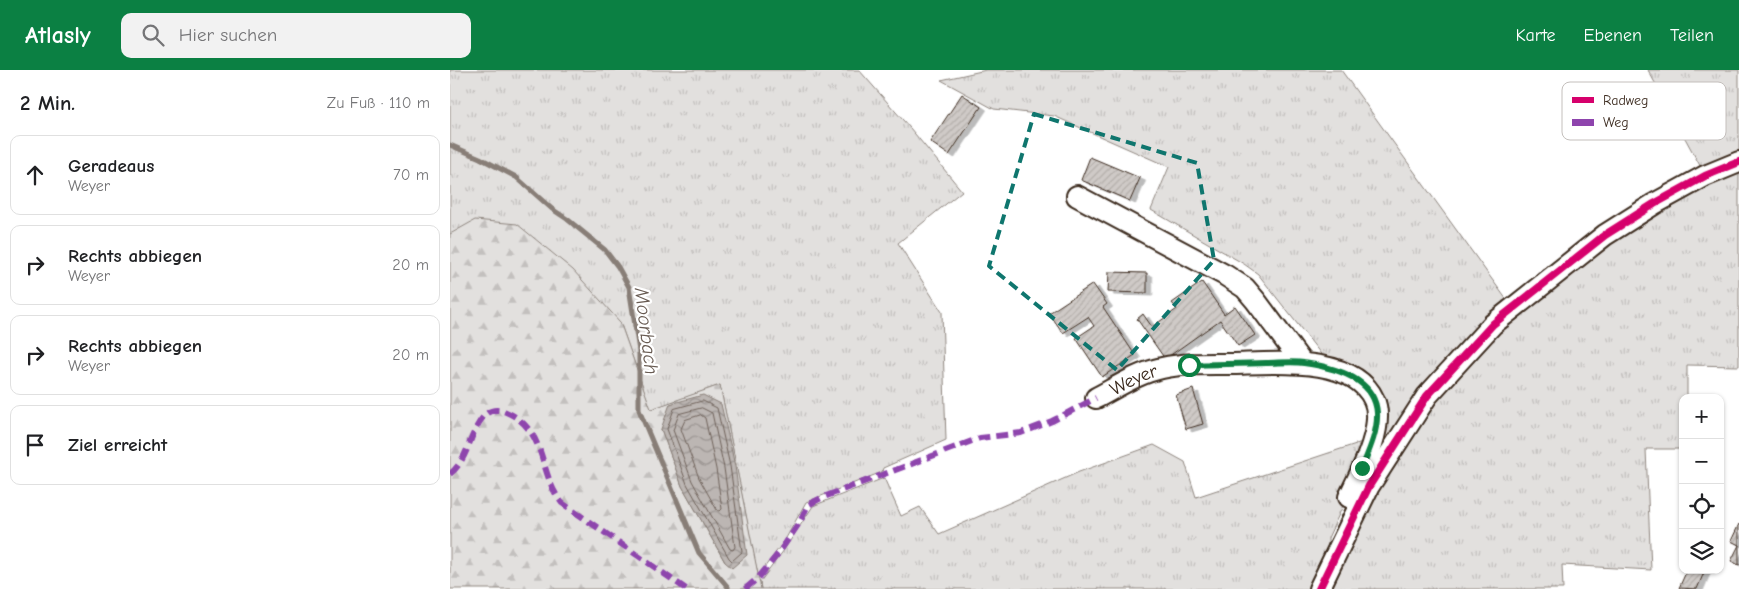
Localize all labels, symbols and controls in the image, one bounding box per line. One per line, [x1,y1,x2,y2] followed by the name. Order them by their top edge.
[121,13,471,58] search box
[25,21,91,49] text: Atlasly
[139,21,167,49] icon: search
[179,24,277,46] text: Hier suchen
[1515,25,1556,46] text: Karte
[1584,25,1642,46] text: Ebenen
[1670,25,1714,46] text: Teilen
[1562,82,1726,140] legend
[20,91,75,115] text: 2 Min.
[1603,92,1648,109] text: Radweg
[327,94,430,112] text: Zu Fuß · 110 m
[1603,114,1629,131] text: Weg
[68,155,154,177] text: Geradeaus
[21,161,49,189] icon: ahead
[393,166,429,184] text: 70 m
[68,177,110,195] text: Weyer
[68,245,202,267] text: Rechts abbiegen
[21,251,49,279] icon: right
[392,256,429,274] text: 20 m
[68,267,110,285] text: Weyer
[630,285,663,376] water label: Moorbach
[68,335,202,357] text: Rechts abbiegen
[21,341,49,369] icon: right
[392,346,429,364] text: 20 m
[1178,354,1201,377] route start
[68,357,110,375] text: Weyer
[1106,360,1160,400] street label: Weyer
[1679,394,1724,574] map controls
[1679,394,1724,439] button: +
[21,431,49,459] icon: arrive
[68,434,167,456] text: Ziel erreicht
[1679,439,1724,484] button: −
[1351,457,1374,480] route end
[1679,484,1724,529] button: locate
[1679,529,1724,574] button: layers

